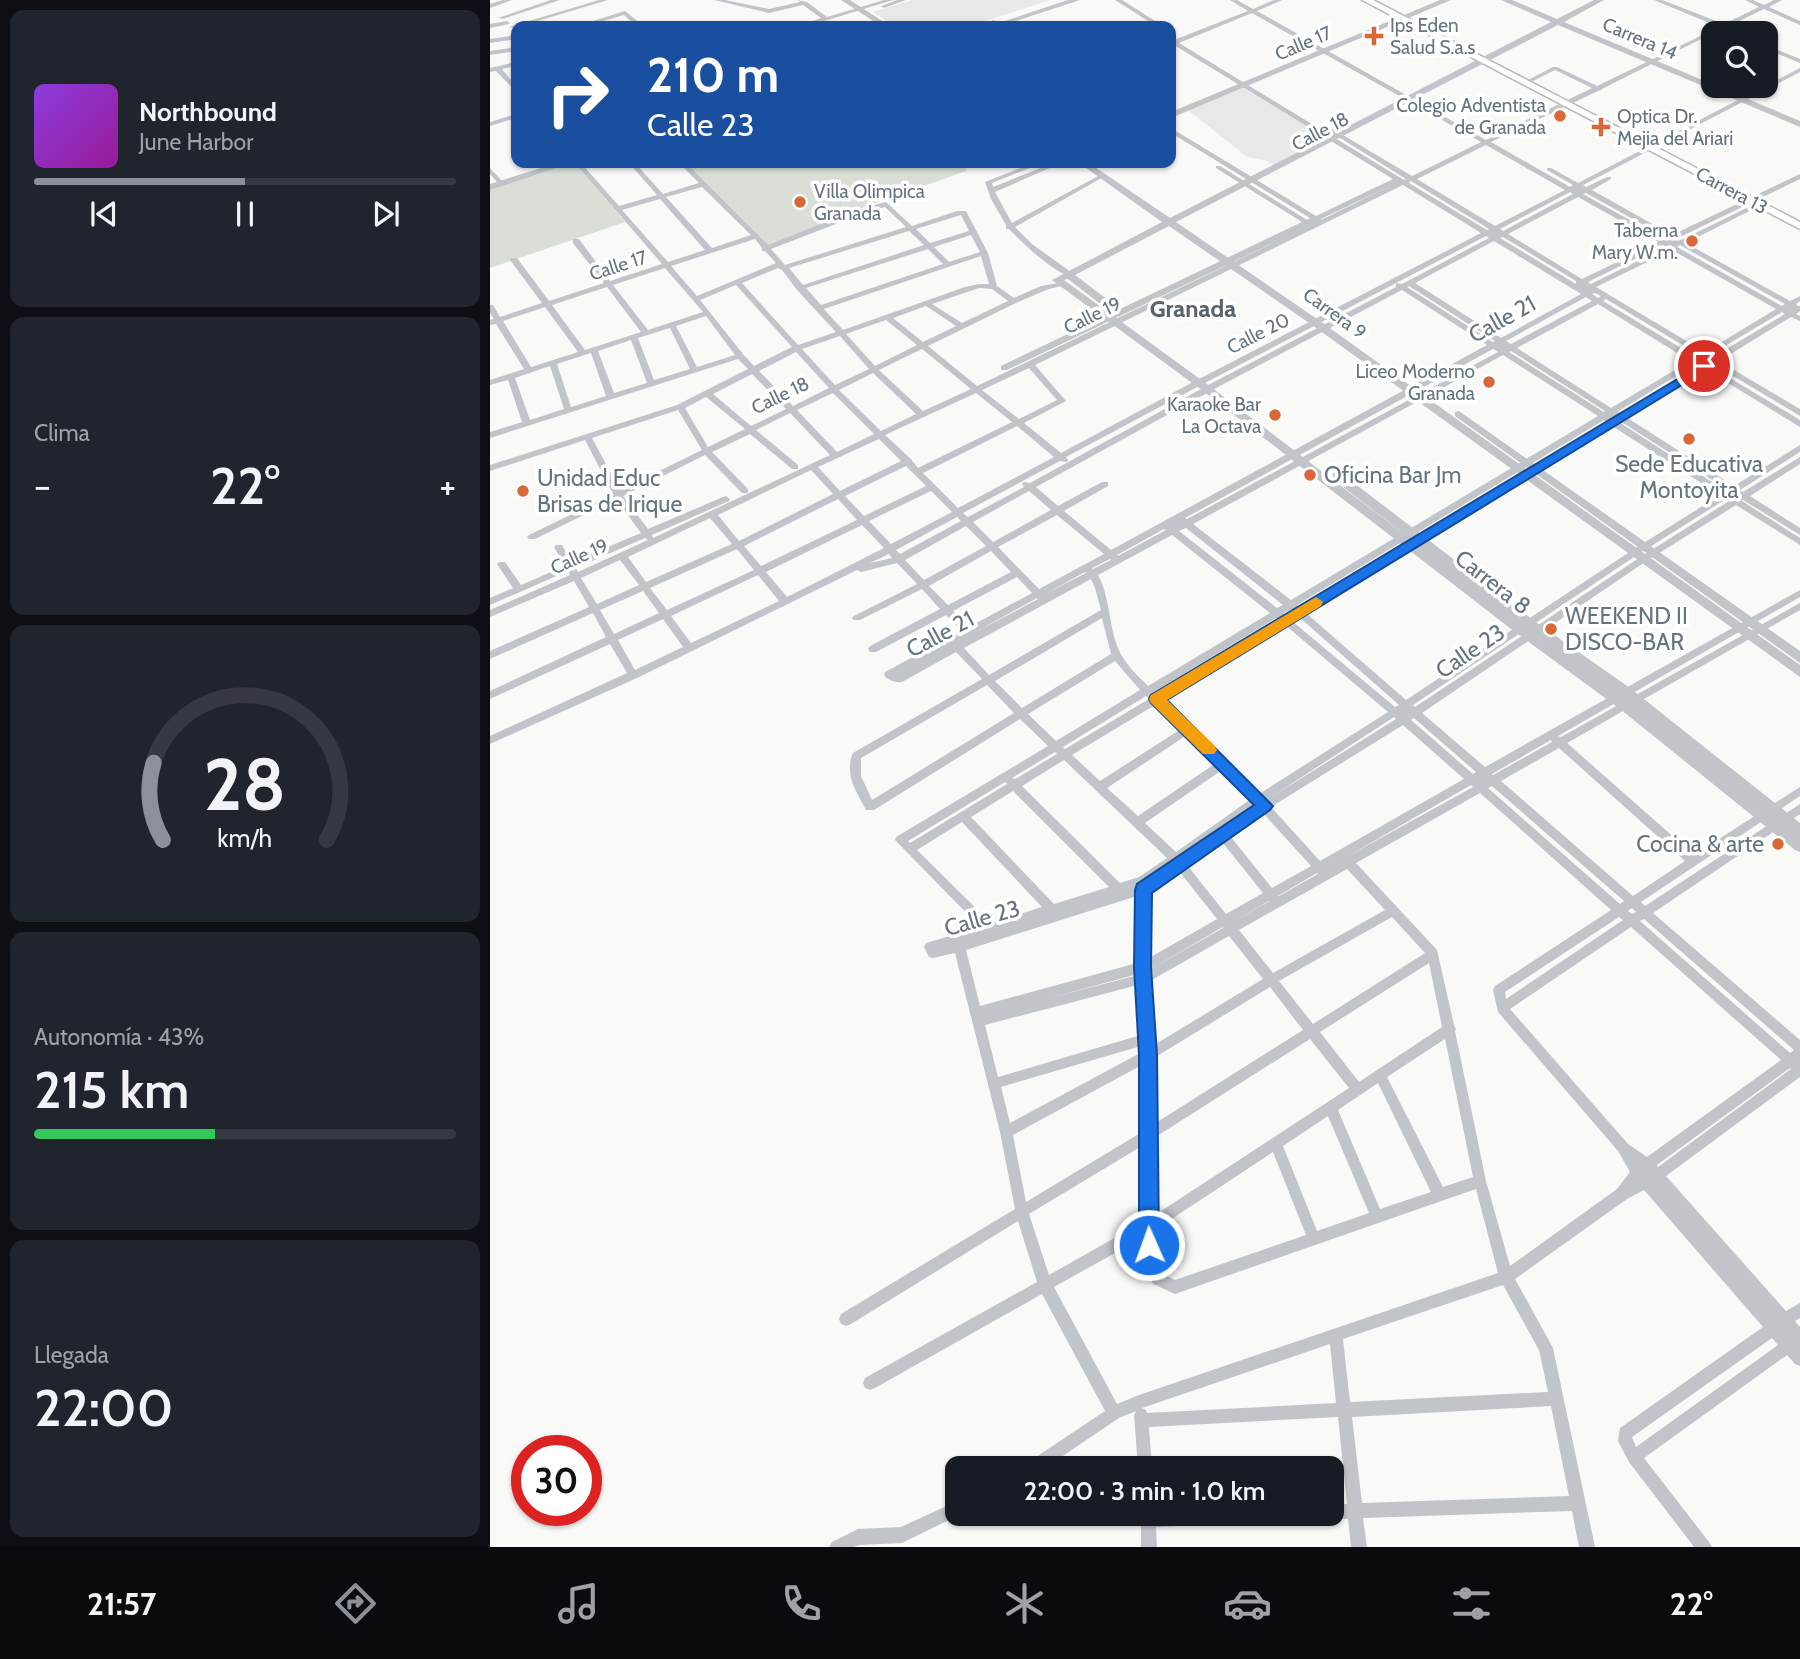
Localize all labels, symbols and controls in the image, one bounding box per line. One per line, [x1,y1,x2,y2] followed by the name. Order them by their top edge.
[1599,12,1681,64] street label: Carrera 14
[1390,14,1476,59] place label: Ips Eden Salud S.a.s
[1271,21,1335,66] street label: Calle 17
[1701,21,1778,98] map controls
[1701,21,1778,98] button: search
[1364,26,1384,46] marker: Ips Eden Salud S.a.s
[647,45,779,104] text: 210 m
[532,49,623,140] icon: right
[1396,94,1546,139] place label: Colegio Adventista de Granada
[139,96,277,128] text: Northbound
[647,105,755,144] text: Calle 23
[1617,105,1733,150] place label: Optica Dr. Mejia del Ariari
[1288,107,1353,156] street label: Calle 18
[1552,108,1568,124] marker: Colegio Adventista de Granada
[1591,117,1611,137] marker: Optica Dr. Mejia del Ariari
[139,128,253,156] text: June Harbor
[1692,162,1772,219] street label: Carrera 13
[814,180,925,225] place label: Villa Olimpica Granada
[792,194,808,210] marker: Villa Olimpica Granada
[85,195,123,233] icon: previous
[226,195,264,233] icon: pause
[367,195,405,233] icon: next
[1592,219,1678,264] place label: Taberna Mary W.m.
[1684,233,1700,249] marker: Taberna Mary W.m.
[586,245,650,286] street label: Calle 17
[1299,283,1371,344] street label: Carrera 9
[1464,289,1540,349] street label: Calle 21
[1060,292,1125,339] street label: Calle 19
[1150,294,1236,323] district label: Granada
[1223,308,1293,359] street label: Calle 20
[1674,336,1734,396] pin
[1685,347,1723,385] icon: arrive
[1356,360,1475,405] place label: Liceo Moderno Granada
[748,372,813,419] street label: Calle 18
[1481,374,1497,390] marker: Liceo Moderno Granada
[1167,393,1261,438] place label: Karaoke Bar La Octava
[1267,407,1283,423] marker: Karaoke Bar La Octava
[34,419,90,447] text: Clima
[1681,431,1697,447] marker: Sede Educativa Montoyita
[1615,450,1763,504] place label: Sede Educativa Montoyita
[210,454,280,517] text: 22°
[1324,461,1462,489] place label: Oficina Bar Jm
[34,462,51,509] text: −
[439,462,456,509] text: +
[537,464,682,518] place label: Unidad Educ Brisas de Irique
[1302,467,1318,483] marker: Oficina Bar Jm
[515,483,531,499] marker: Unidad Educ Brisas de Irique
[547,534,612,579] street label: Calle 19
[1450,544,1536,620] street label: Carrera 8
[1565,602,1688,656] place label: WEEKEND II DISCO-BAR
[901,605,979,663] street label: Calle 21
[1430,618,1510,684] street label: Calle 23
[1543,621,1559,637] marker: WEEKEND II DISCO-BAR
[204,740,286,828] text: 28
[218,822,272,852] text: km/h
[1636,830,1764,858] place label: Cocina & arte
[1770,836,1786,852] marker: Cocina & arte
[941,894,1023,942] street label: Calle 23
[34,1023,204,1051] text: Autonomía · 43%
[34,1058,189,1121] text: 215 km
[1112,1208,1186,1282] position arrow
[34,1341,109,1369] text: Llegada
[34,1376,173,1439] text: 22:00
[511,1435,602,1526] speed limit sign: 30
[1024,1475,1265,1507] text: 22:00 · 3 min · 1.0 km
[331,1579,380,1628] icon: directions
[554,1579,603,1628] icon: music
[777,1579,826,1628] icon: phone
[1000,1579,1049,1628] icon: climate
[1223,1579,1272,1628] icon: car
[1447,1579,1496,1628] icon: filters
[87,1584,156,1623] text: 21:57
[1670,1584,1713,1623] text: 22°

